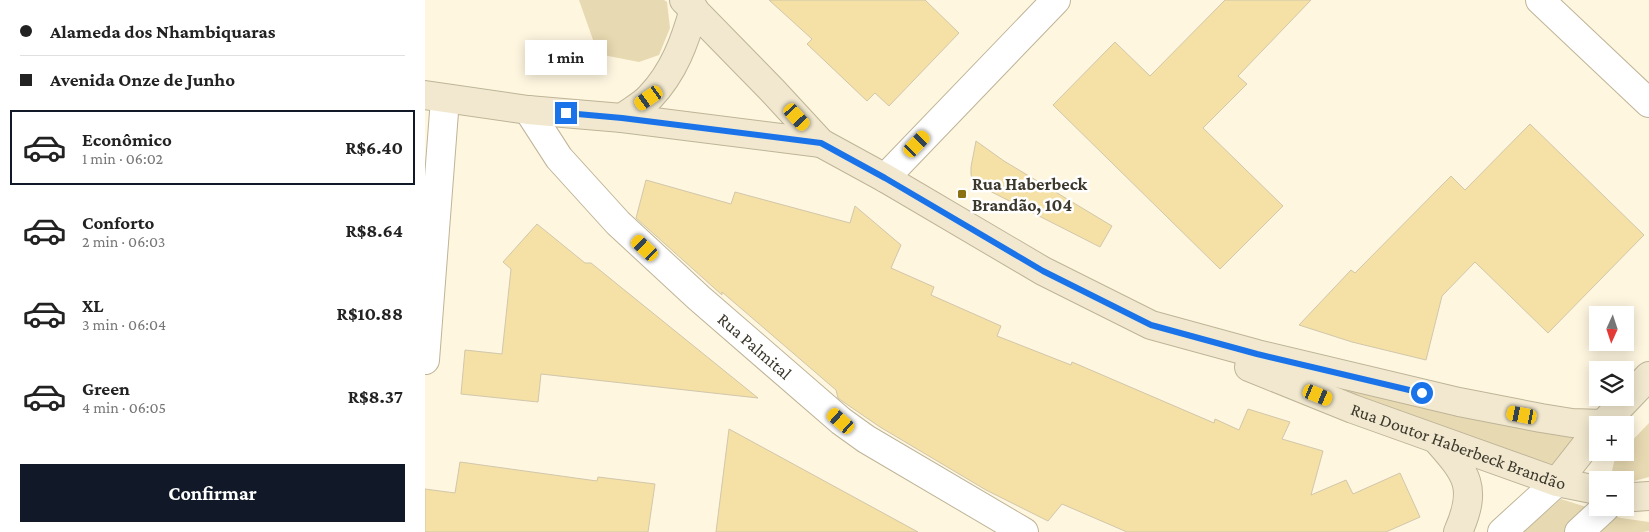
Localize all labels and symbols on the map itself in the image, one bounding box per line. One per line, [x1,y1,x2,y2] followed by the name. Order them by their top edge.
[525,41,607,76] callout: 1 min
[632,83,665,113] car
[781,101,812,133] car
[555,102,577,124] route end
[901,128,932,160] car
[972,174,1088,215] place label: Rua Haberbeck Brandão, 104
[956,188,968,200] marker: Rua Haberbeck Brandão, 104
[628,232,661,264] car
[1589,306,1634,351] north arrow
[714,309,796,384] street label: Rua Palmital
[1301,382,1334,408] car
[1411,382,1433,404] route start
[1348,399,1567,494] street label: Rua Doutor Haberbeck Brandão
[824,405,857,437] car
[1505,405,1538,425] car

